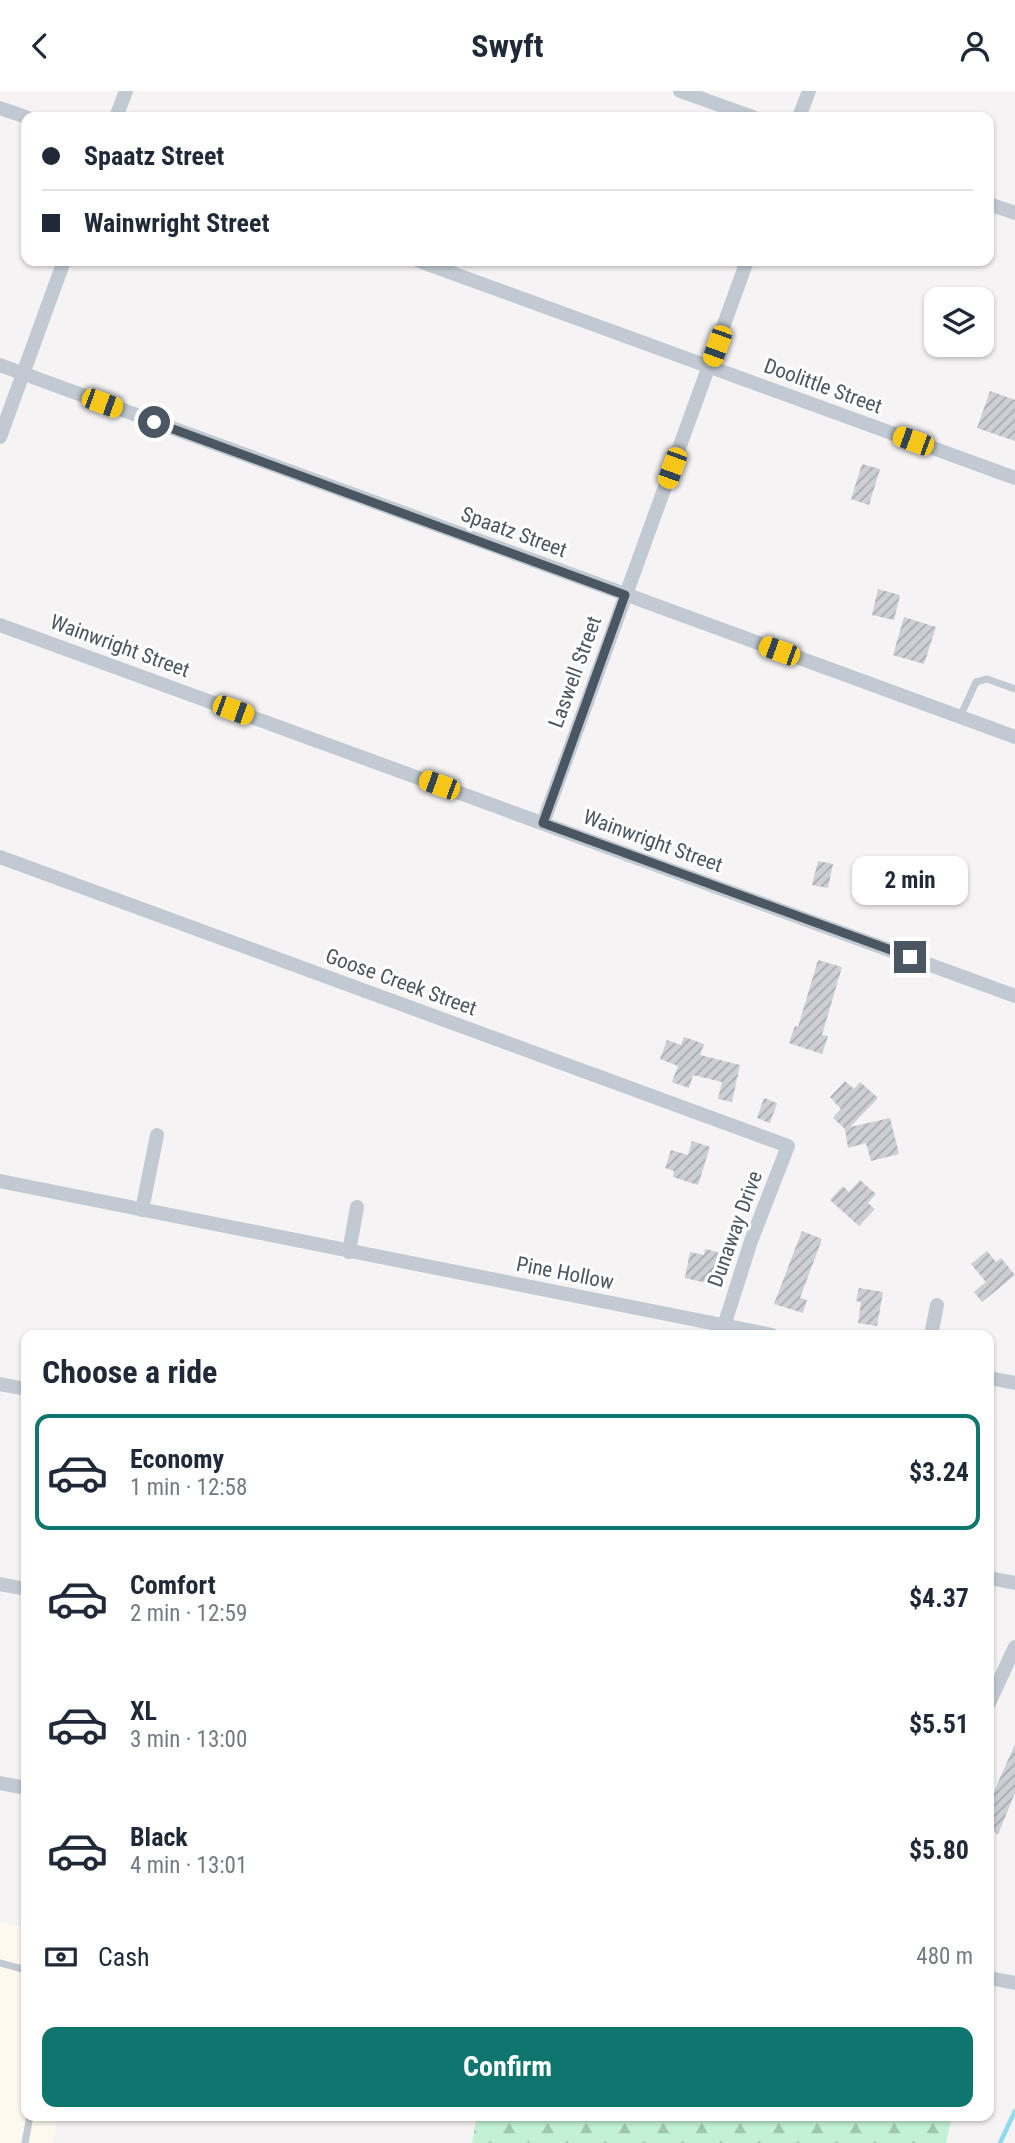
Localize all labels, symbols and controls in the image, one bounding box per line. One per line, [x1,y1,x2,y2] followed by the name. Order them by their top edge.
[21,27,59,65] icon: back
[471,27,544,65] text: Swyft
[956,27,994,65] icon: person
[84,141,224,171] text: Spaatz Street
[84,208,269,238] text: Wainwright Street
[924,287,994,357] map controls
[924,287,994,357] button: layers
[700,323,735,369] car
[761,354,885,418] street label: Doolittle Street
[79,386,126,420] car
[138,406,170,438] route start
[890,424,937,458] car
[655,445,690,491] car
[458,502,570,562] street label: Spaatz Street
[47,610,193,682] street label: Wainwright Street
[544,613,606,731] street label: Laswell Street
[756,634,803,668] car
[210,693,257,727] car
[416,768,463,802] car
[580,805,726,877] street label: Wainwright Street
[852,855,968,905] callout: 2 min
[884,867,936,894] text: 2 min
[894,941,926,973] route end
[322,944,480,1020] street label: Goose Creek Street
[703,1168,767,1290] street label: Dunaway Drive
[514,1252,616,1294] street label: Pine Hollow
[42,1353,217,1391] text: Choose a ride
[46,1441,109,1504] icon: car
[130,1444,224,1474] text: Economy
[909,1457,969,1487] text: $3.24
[130,1474,247,1501] text: 1 min · 12:58
[46,1567,109,1630] icon: car
[130,1570,216,1600] text: Comfort
[909,1583,969,1613] text: $4.37
[130,1600,247,1627] text: 2 min · 12:59
[46,1693,109,1756] icon: car
[130,1696,157,1726] text: XL
[909,1709,969,1739] text: $5.51
[130,1726,247,1753] text: 3 min · 13:00
[46,1819,109,1882] icon: car
[130,1822,188,1852] text: Black
[909,1835,969,1865] text: $5.80
[130,1852,247,1879] text: 4 min · 13:01
[42,1938,80,1976] icon: cash
[98,1942,150,1972] text: Cash
[916,1943,973,1970] text: 480 m
[42,2027,973,2107] button: Confirm

